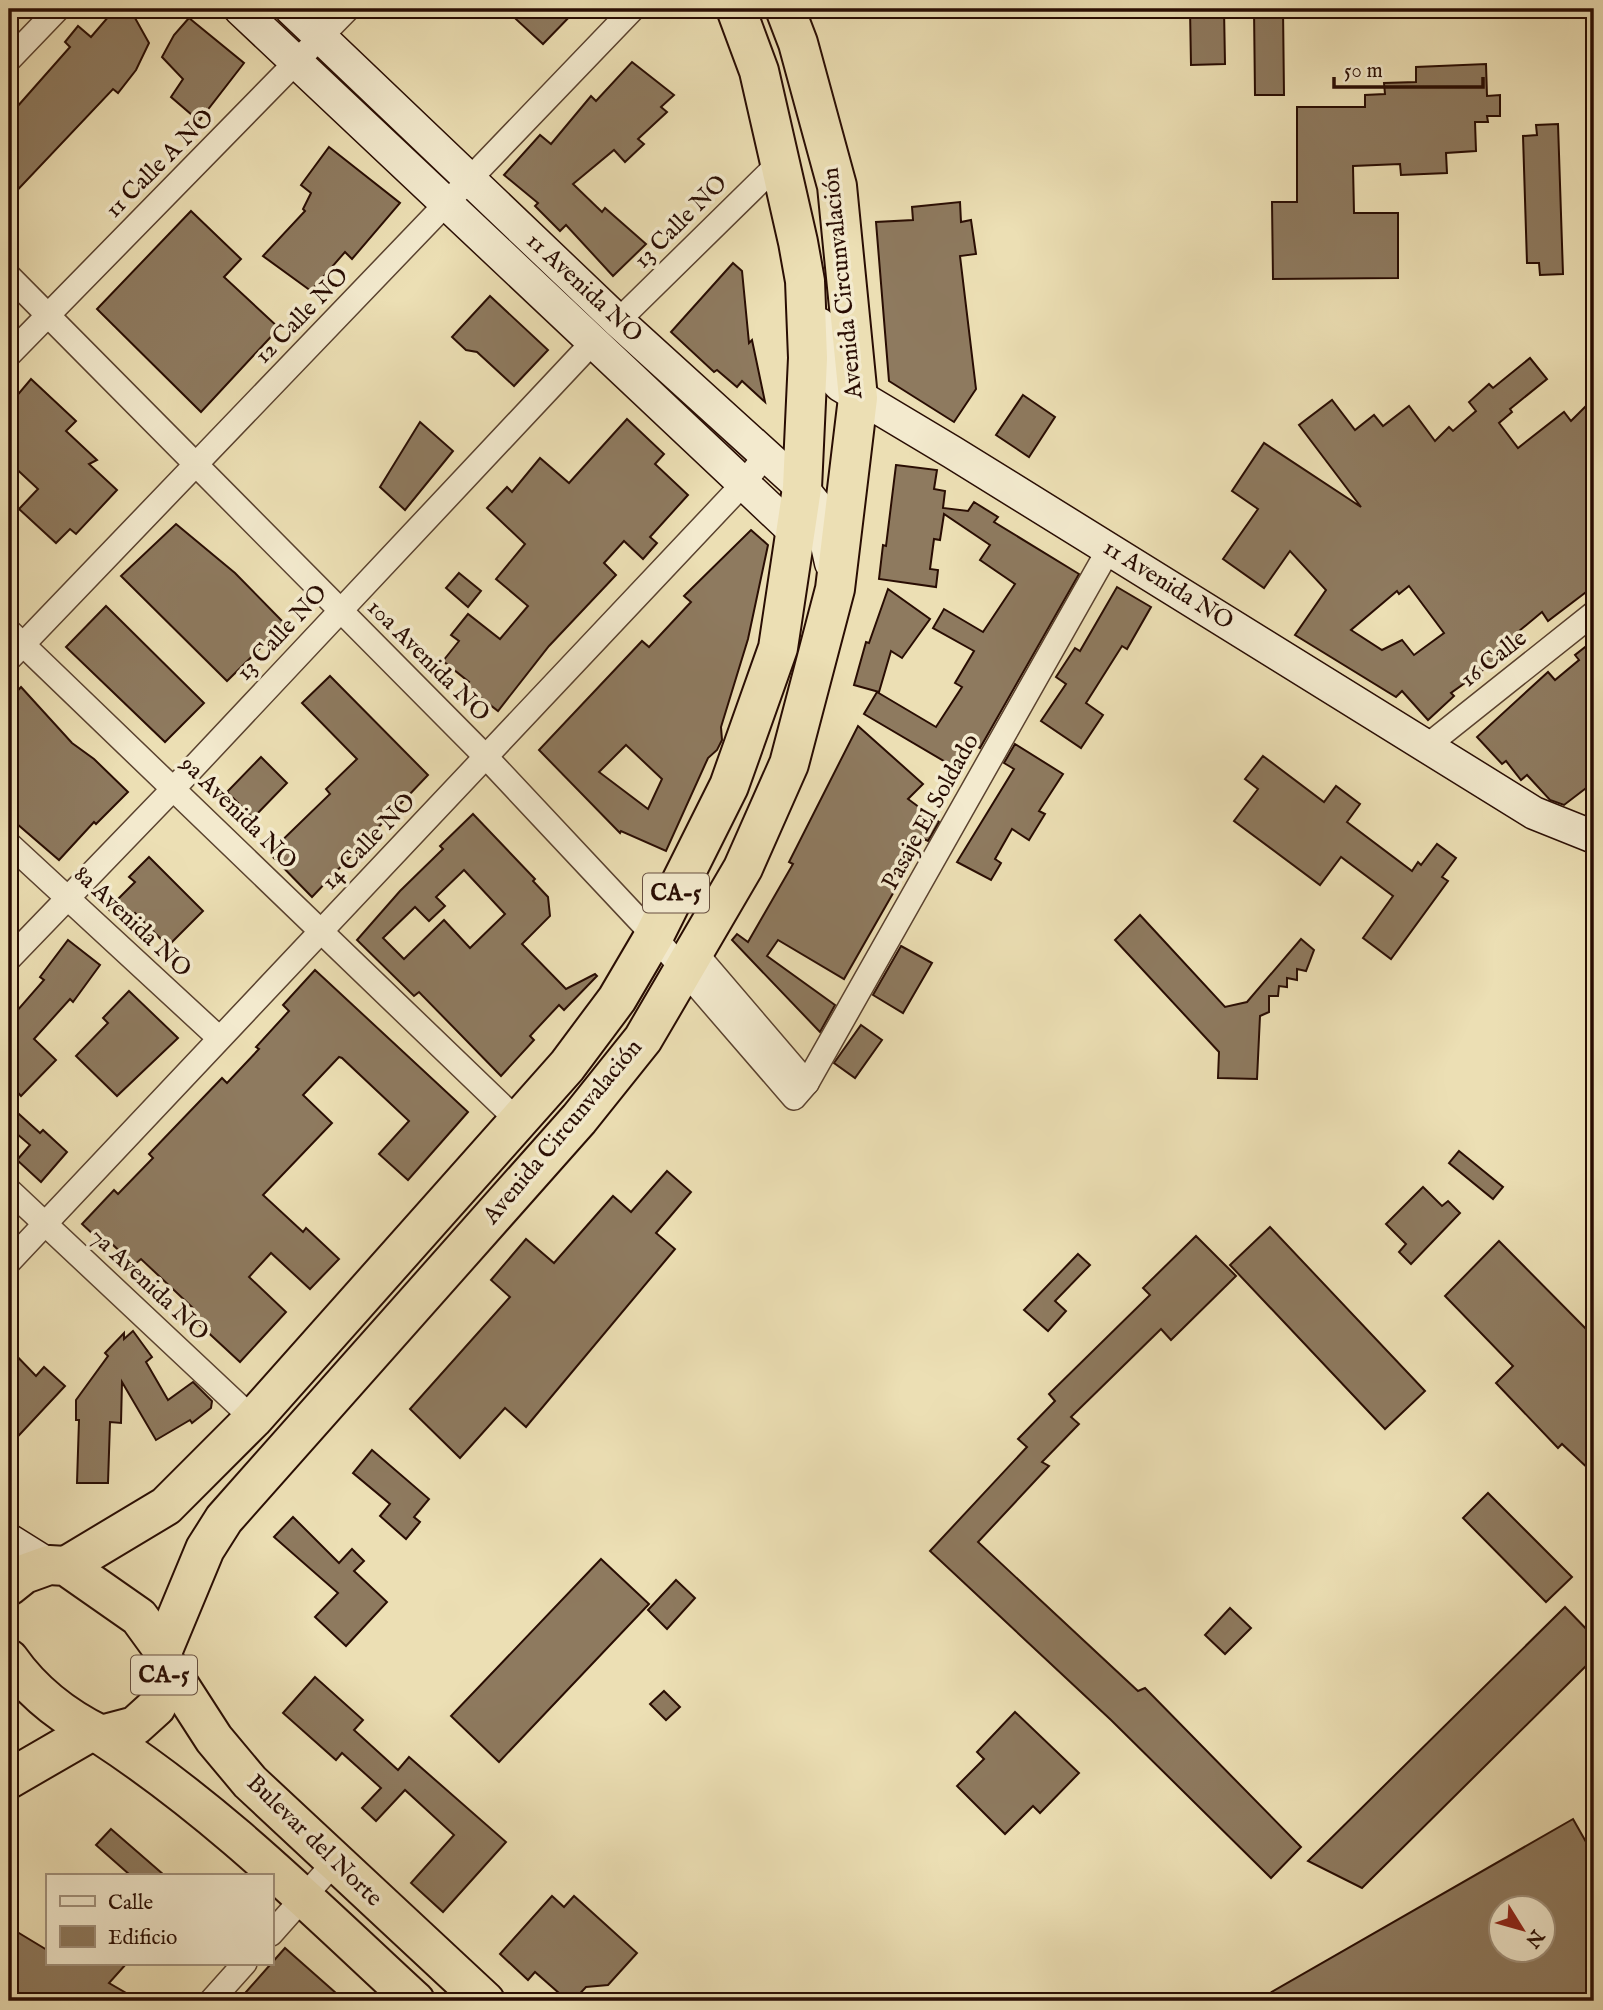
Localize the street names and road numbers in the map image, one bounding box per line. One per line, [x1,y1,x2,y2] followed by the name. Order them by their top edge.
[99,103,221,225] street label: 11 Calle A NO
[815,166,871,401] street label: Avenida Circunvalación
[628,169,734,275] street label: 13 Calle NO
[519,226,649,350] street label: 11 Avenida NO
[248,261,356,371] street label: 12 Calle NO
[1097,533,1239,637] street label: 11 Avenida NO
[230,578,334,688] street label: 13 Calle NO
[360,593,496,729] street label: 10a Avenida NO
[1455,623,1533,695] street label: 16 Calle
[875,728,987,896] street label: Pasaje El Soldado
[172,749,303,877] street label: 9a Avenida NO
[315,787,423,897] street label: 14 Calle NO
[67,859,197,985] street label: 8a Avenida NO
[643,874,709,912] road number: CA-5
[476,1033,650,1232] street label: Avenida Circunvalación
[83,1222,215,1348] street label: 7a Avenida NO
[131,1656,197,1694] road number: CA-5
[239,1768,389,1914] street label: Bulevar del Norte

